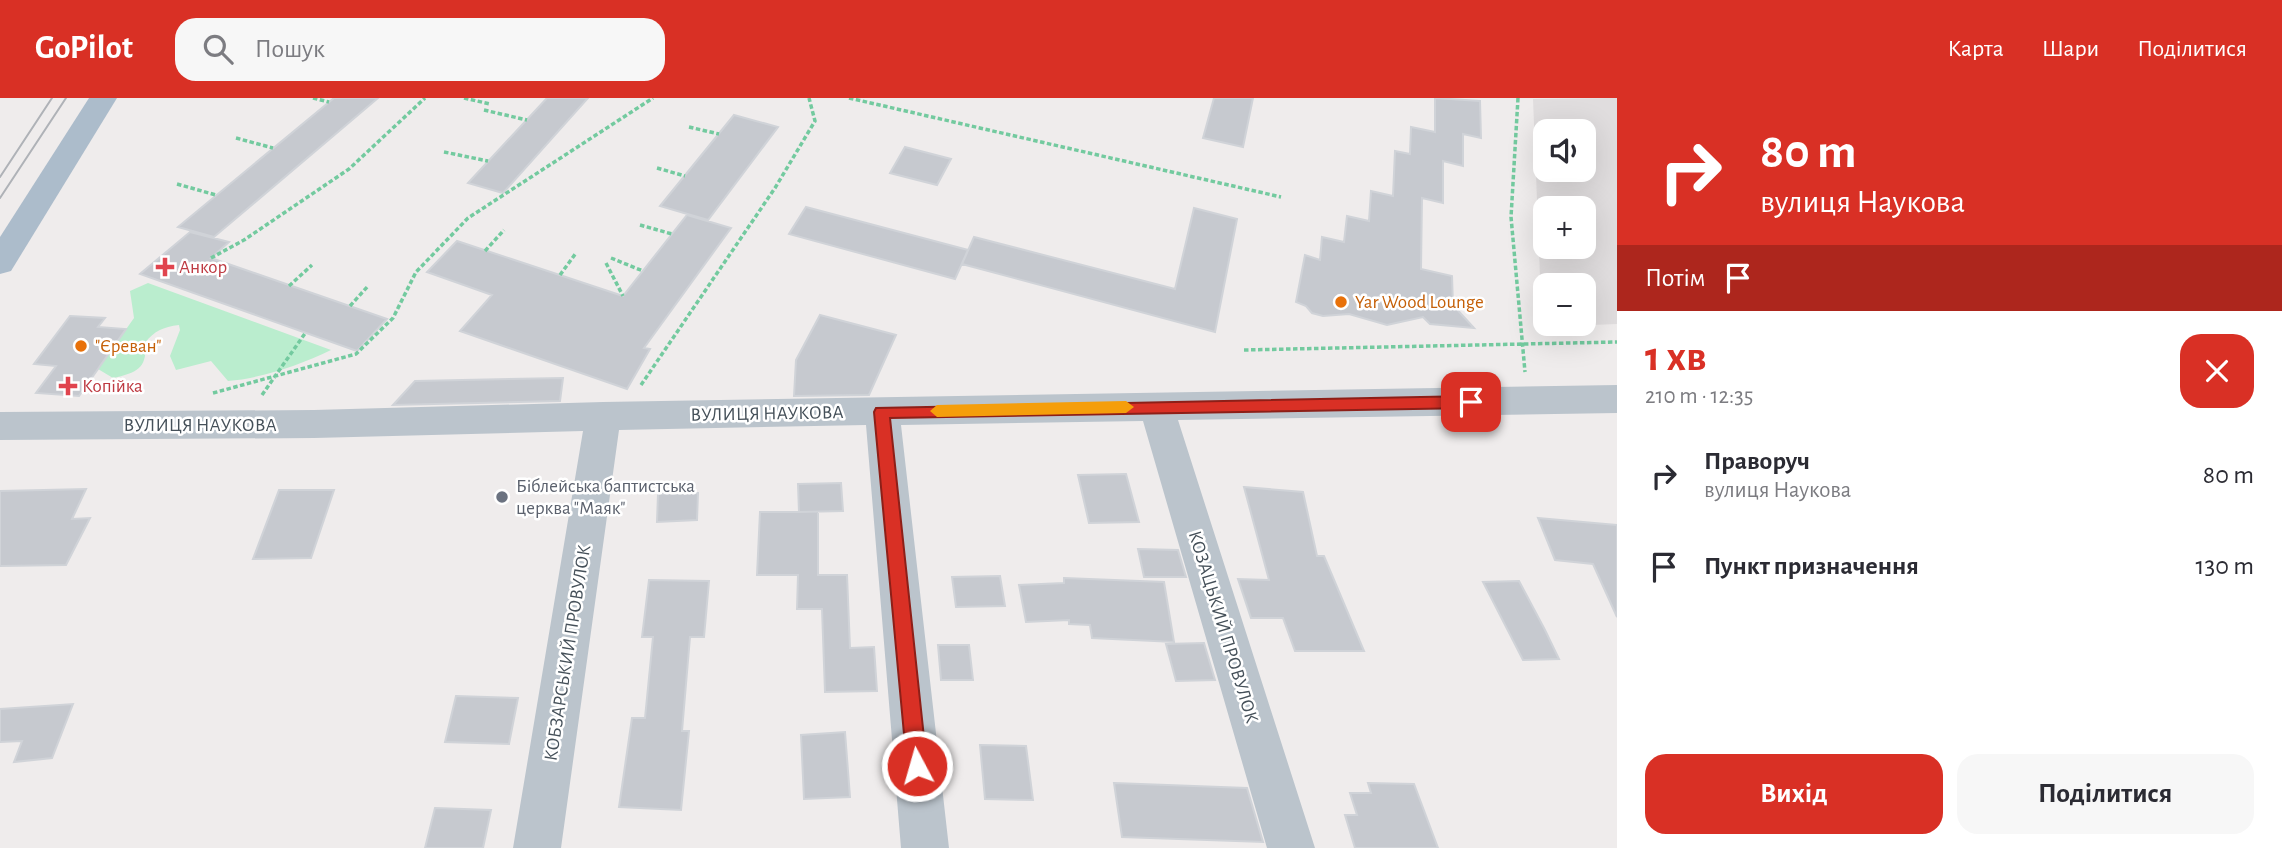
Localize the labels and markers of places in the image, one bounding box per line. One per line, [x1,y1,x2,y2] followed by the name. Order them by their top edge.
[179,258,227,277] place label: Анкор
[157,259,173,275] marker: Анкор
[1355,293,1484,312] place label: Yar Wood Lounge
[1333,294,1349,310] marker: Yar Wood Lounge
[95,337,161,356] place label: "Єреван"
[73,338,89,354] marker: "Єреван"
[1441,372,1501,432] pin
[82,377,143,396] place label: Копійка
[60,378,76,394] marker: Копійка
[516,477,695,518] place label: Біблейська баптистська церква "Маяк"
[494,489,510,505] marker: Біблейська баптистська церква "Маяк"

